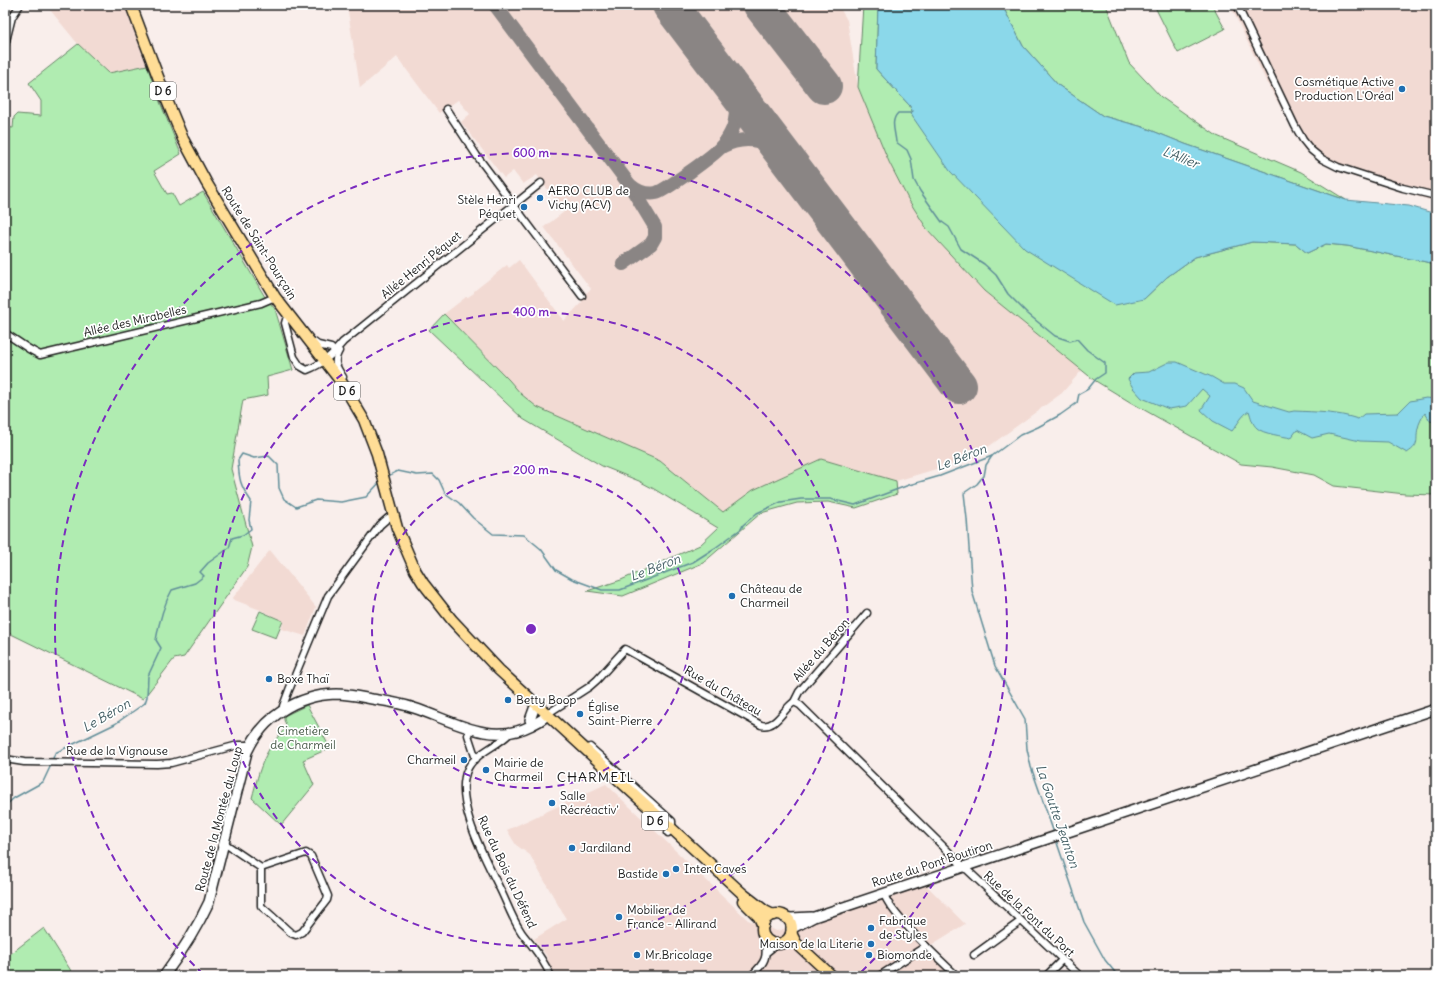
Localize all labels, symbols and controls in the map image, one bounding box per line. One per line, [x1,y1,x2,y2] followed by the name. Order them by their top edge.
[1294,74,1394,103] place label: Cosmétique Active Production L'Oréal
[150,82,176,100] road number: D 6
[1397,84,1407,94] marker: Cosmétique Active Production L'Oréal
[1160,143,1203,173] water label: L'Allier
[513,145,550,160] text: 600 m
[218,183,300,302] street label: Route de Saint-Pourçain
[548,183,629,212] place label: AERO CLUB de Vichy (ACV)
[458,192,516,221] place label: Stèle Henri Péquet
[535,193,545,203] marker: AERO CLUB de Vichy (ACV)
[519,202,529,212] marker: Stèle Henri Péquet
[378,228,464,301] street label: Allée Henri Péquet
[82,301,188,340] street label: Allée des Mirabelles
[513,304,550,319] text: 400 m
[334,382,360,400] road number: D 6
[934,440,989,475] water label: Le Béron
[513,462,549,477] text: 200 m
[628,550,683,585] water label: Le Béron
[740,581,802,610] place label: Château de Charmeil
[727,591,737,601] marker: Château de Charmeil
[789,615,852,684] street label: Allée du Béron
[524,622,538,636] centre of rings
[682,662,765,719] street label: Rue du Château
[277,671,329,686] place label: Boxe Thaï
[264,674,274,684] marker: Boxe Thaï
[516,692,576,707] place label: Betty Boop
[79,695,134,736] water label: Le Béron
[503,695,513,705] marker: Betty Boop
[588,699,652,728] place label: Église Saint-Pierre
[575,709,585,719] marker: Église Saint-Pierre
[270,723,336,752] park label: Cimetière de Charmeil
[66,743,168,758] street label: Rue de la Vignouse
[192,744,245,893] street label: Route de la Montée du Loup
[407,752,456,767] place label: Charmeil
[459,755,469,765] marker: Charmeil
[494,755,544,784] place label: Mairie de Charmeil
[1032,762,1083,871] water label: La Goutte Jeanton
[481,765,491,775] marker: Mairie de Charmeil
[557,768,635,786] district label: CHARMEIL
[560,788,619,817] place label: Salle Récréactiv'
[547,798,557,808] marker: Salle Récréactiv'
[642,812,668,830] road number: D 6
[475,813,540,930] street label: Rue du Bois du Défend
[870,837,994,890] street label: Route du Pont Boutiron
[580,840,631,855] place label: Jardiland
[567,843,577,853] marker: Jardiland
[684,861,747,876] place label: Inter Caves
[671,864,681,874] marker: Inter Caves
[618,866,658,881] place label: Bastide
[981,868,1078,960] street label: Rue de la Font du Port
[661,869,671,879] marker: Bastide
[627,902,716,931] place label: Mobilier de France - Allirand
[614,912,624,922] marker: Mobilier de France - Allirand
[879,913,927,942] place label: Fabrique de Styles
[866,923,876,933] marker: Fabrique de Styles
[759,936,863,951] place label: Maison de la Literie
[866,939,876,949] marker: Maison de la Literie
[645,947,712,962] place label: Mr.Bricolage
[877,947,932,962] place label: Biomonde
[632,950,642,960] marker: Mr.Bricolage
[864,950,874,960] marker: Biomonde

